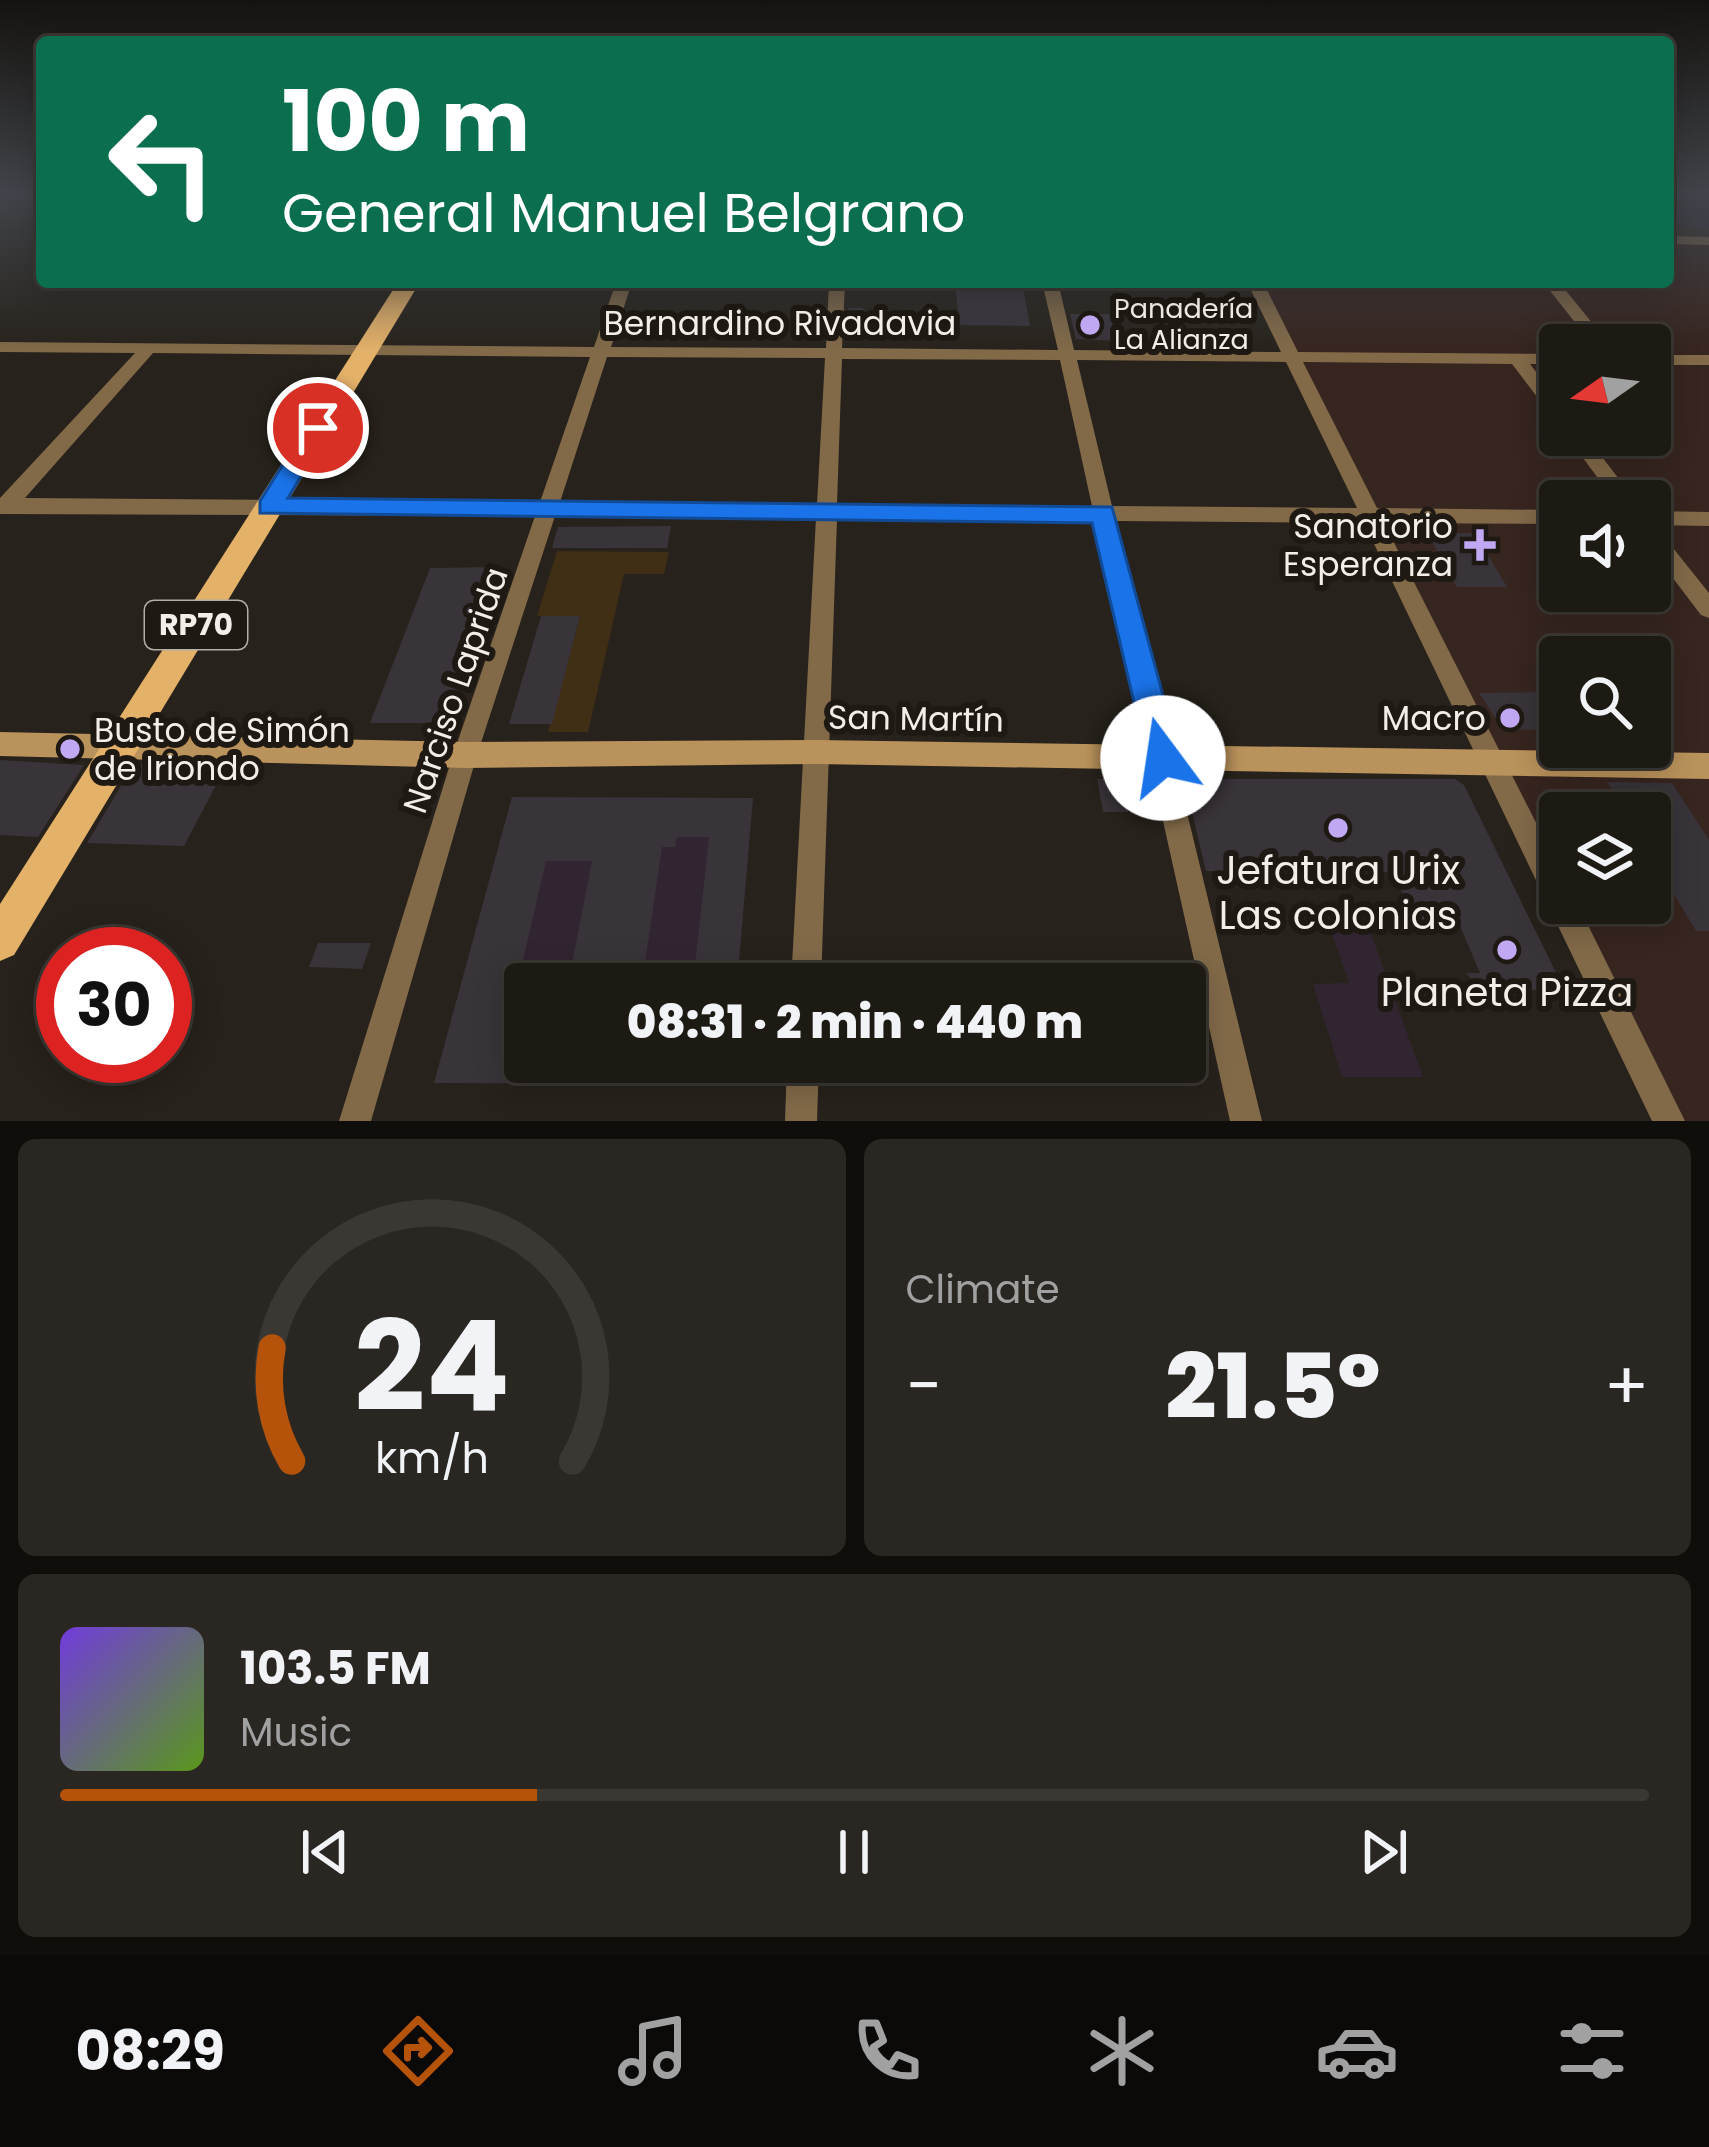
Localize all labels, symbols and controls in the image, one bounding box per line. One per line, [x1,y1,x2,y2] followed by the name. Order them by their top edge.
[282,63,530,180] text: 100 m
[84,84,240,240] icon: left
[282,175,965,251] text: General Manuel Belgrano
[1114,290,1253,358] place label: Panadería La Alianza
[604,300,956,347] street label: Bernardino Rivadavia
[1077,312,1103,338] marker: Panadería La Alianza
[1539,324,1671,456] north arrow
[1539,324,1671,924] map controls
[267,377,369,479] pin
[285,395,351,461] icon: arrive
[1539,480,1671,612] button: sound
[1283,503,1453,588] place label: Sanatorio Esperanza
[1464,529,1496,561] marker: Sanatorio Esperanza
[391,561,520,819] street label: Narciso Laprida
[145,601,247,649] road number: RP70
[1539,636,1671,768] button: search
[828,693,1004,744] street label: San Martín
[1100,695,1226,821] position arrow
[1382,695,1486,742] place label: Macro
[1497,705,1523,731] marker: Macro
[94,707,350,792] place label: Busto de Simón de Iriondo
[57,736,83,762] marker: Busto de Simón de Iriondo
[1539,792,1671,924] button: layers
[1325,815,1351,841] marker: Jefatura Urix Las colonias
[1216,843,1460,943] place label: Jefatura Urix Las colonias
[36,927,192,1083] speed limit sign: 30
[1494,937,1520,963] marker: Planeta Pizza
[1381,965,1633,1020] place label: Planeta Pizza
[627,991,1083,1054] text: 08:31 · 2 min · 440 m
[906,1262,1060,1317] text: Climate
[354,1279,510,1454] text: 24
[1165,1323,1381,1450] text: 21.5°
[906,1340,942,1432] text: −
[1604,1340,1649,1432] text: +
[375,1427,489,1487] text: km/h
[240,1637,431,1700] text: 103.5 FM
[240,1705,352,1760] text: Music
[292,1819,358,1885] icon: previous
[821,1819,887,1885] icon: pause
[1351,1819,1417,1885] icon: next
[376,2009,460,2093] icon: directions
[611,2009,695,2093] icon: music
[845,2009,929,2093] icon: phone
[1080,2009,1164,2093] icon: climate
[1315,2009,1399,2093] icon: car
[1550,2009,1634,2093] icon: filters
[75,2013,225,2089] text: 08:29

